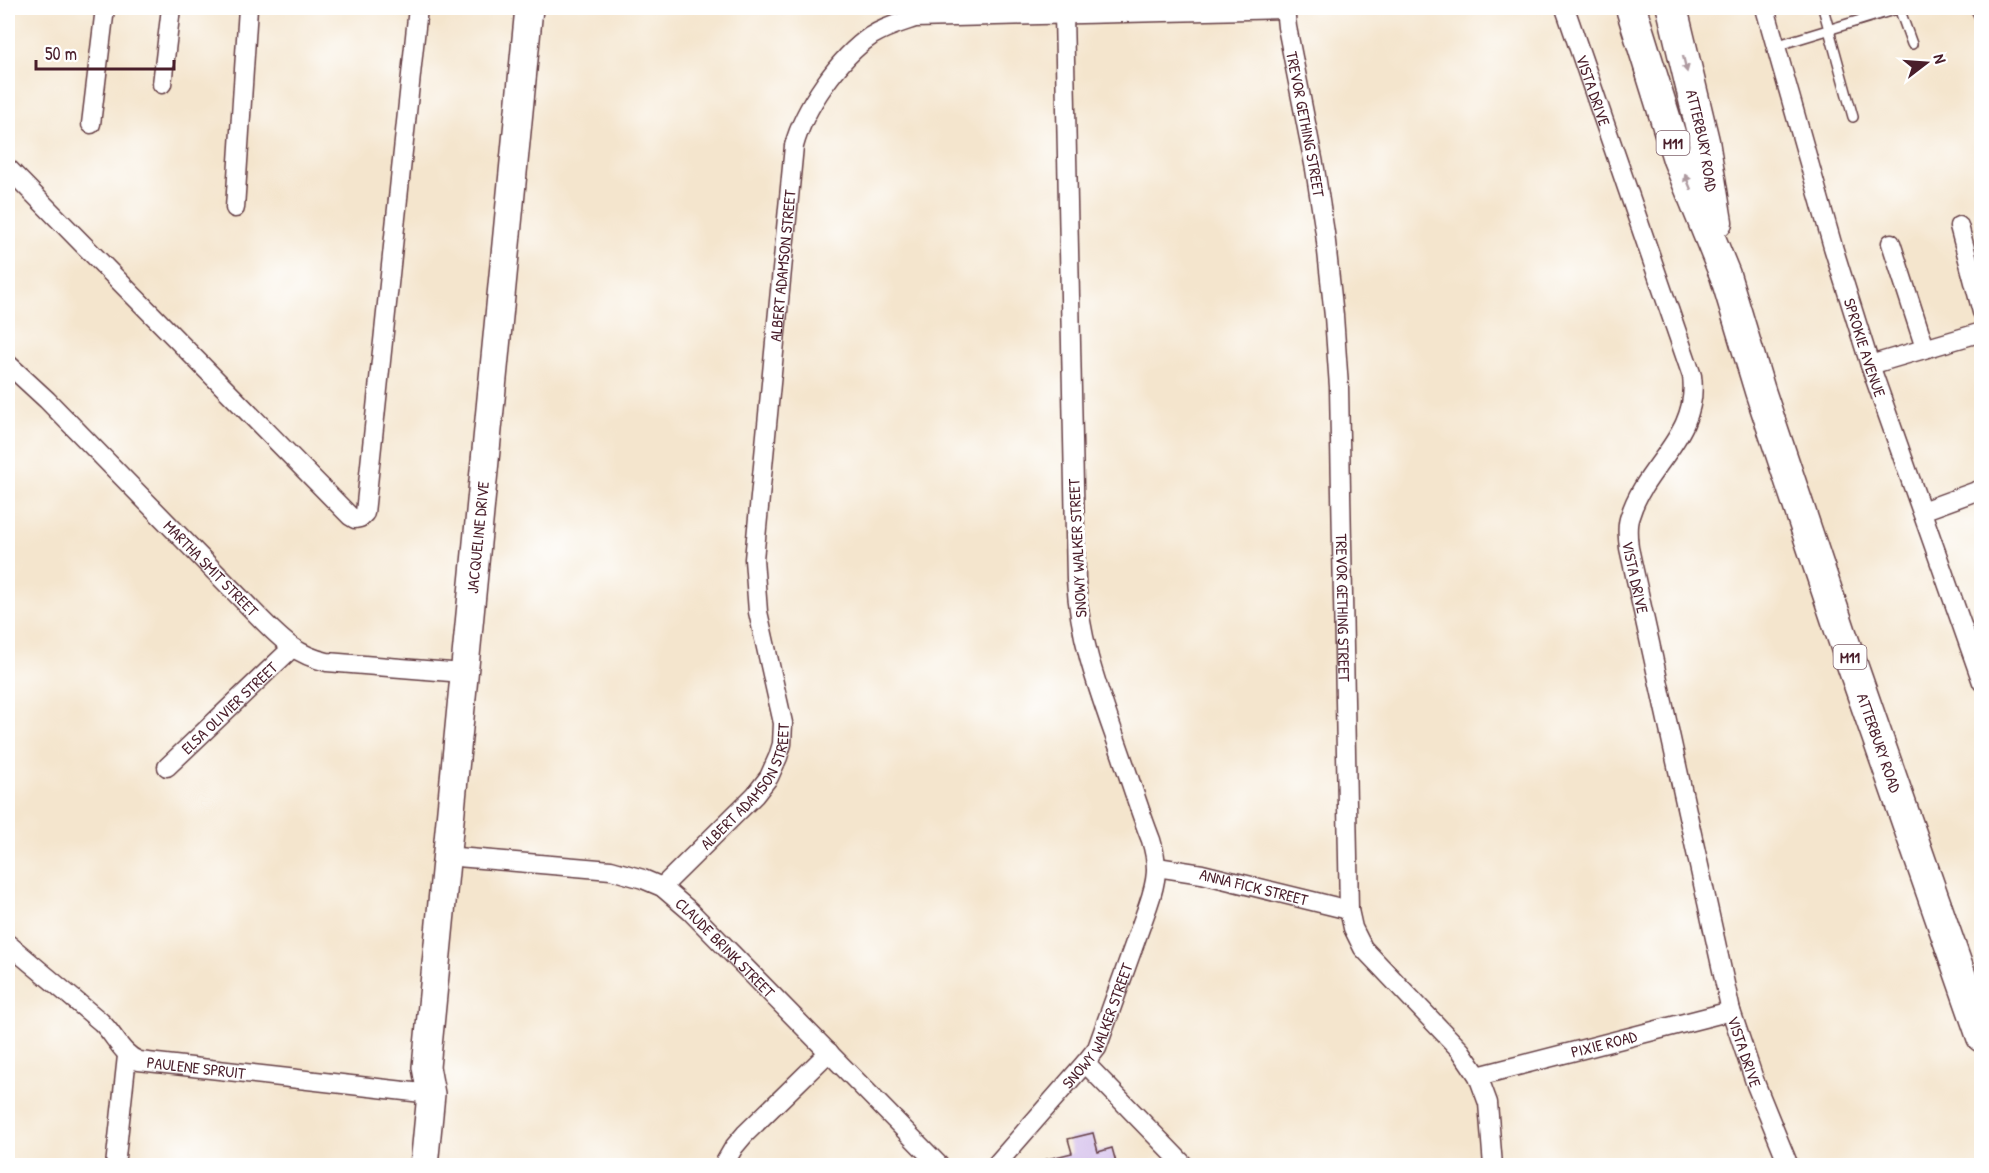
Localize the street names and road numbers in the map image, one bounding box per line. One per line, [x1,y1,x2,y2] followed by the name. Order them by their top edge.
[1281,49,1330,199] street label: TREVOR GETHING STREET
[1571,52,1616,129] street label: VISTA DRIVE
[1681,87,1723,194] street label: ATTERBURY ROAD
[1656,131,1690,155] road number: M11
[764,188,801,342] street label: ALBERT ADAMSON STREET
[1839,296,1891,400] street label: SPROKIE AVENUE
[1062,477,1092,618] street label: SNOWY WALKER STREET
[461,480,494,594] street label: JACQUELINE DRIVE
[159,515,264,621] street label: MARTHA SMIT STREET
[1331,534,1356,682] street label: TREVOR GETHING STREET
[1617,540,1654,616] street label: VISTA DRIVE
[1834,645,1866,669] road number: M11
[176,656,283,759] street label: ELSA OLIVIER STREET
[1852,690,1907,796] street label: ATTERBURY ROAD
[695,722,794,854] street label: ALBERT ADAMSON STREET
[1198,863,1311,911] street label: ANNA FICK STREET
[671,892,780,1003] street label: CLAUDE BRINK STREET
[1057,959,1138,1093] street label: SNOWY WALKER STREET
[1722,1013,1767,1090] street label: VISTA DRIVE
[1569,1025,1640,1063] street label: PIXIE ROAD
[146,1051,247,1084] street label: PAULENE SPRUIT

